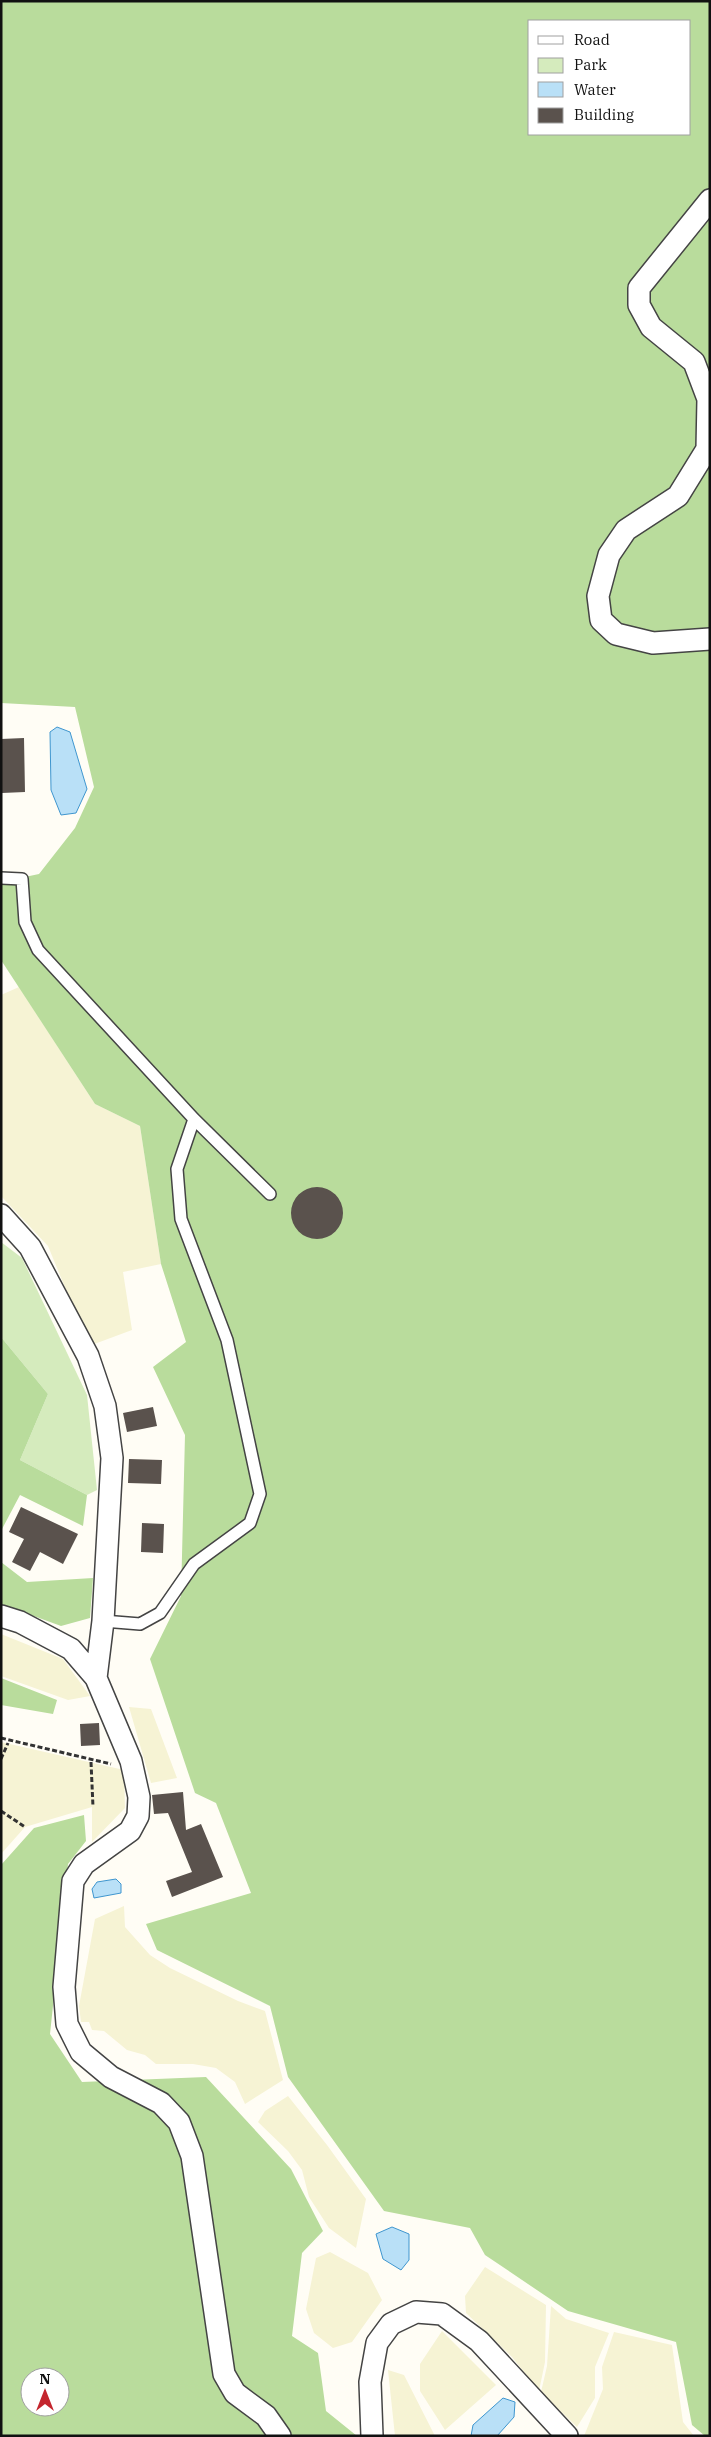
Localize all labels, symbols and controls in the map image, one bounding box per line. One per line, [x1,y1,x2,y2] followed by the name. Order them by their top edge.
[528,20,691,135] legend
[574,30,610,49] text: Road
[574,55,607,74] text: Park
[574,80,616,99] text: Water
[574,105,634,124] text: Building
[20,2367,70,2417] north arrow
[39,2370,51,2388] text: N

